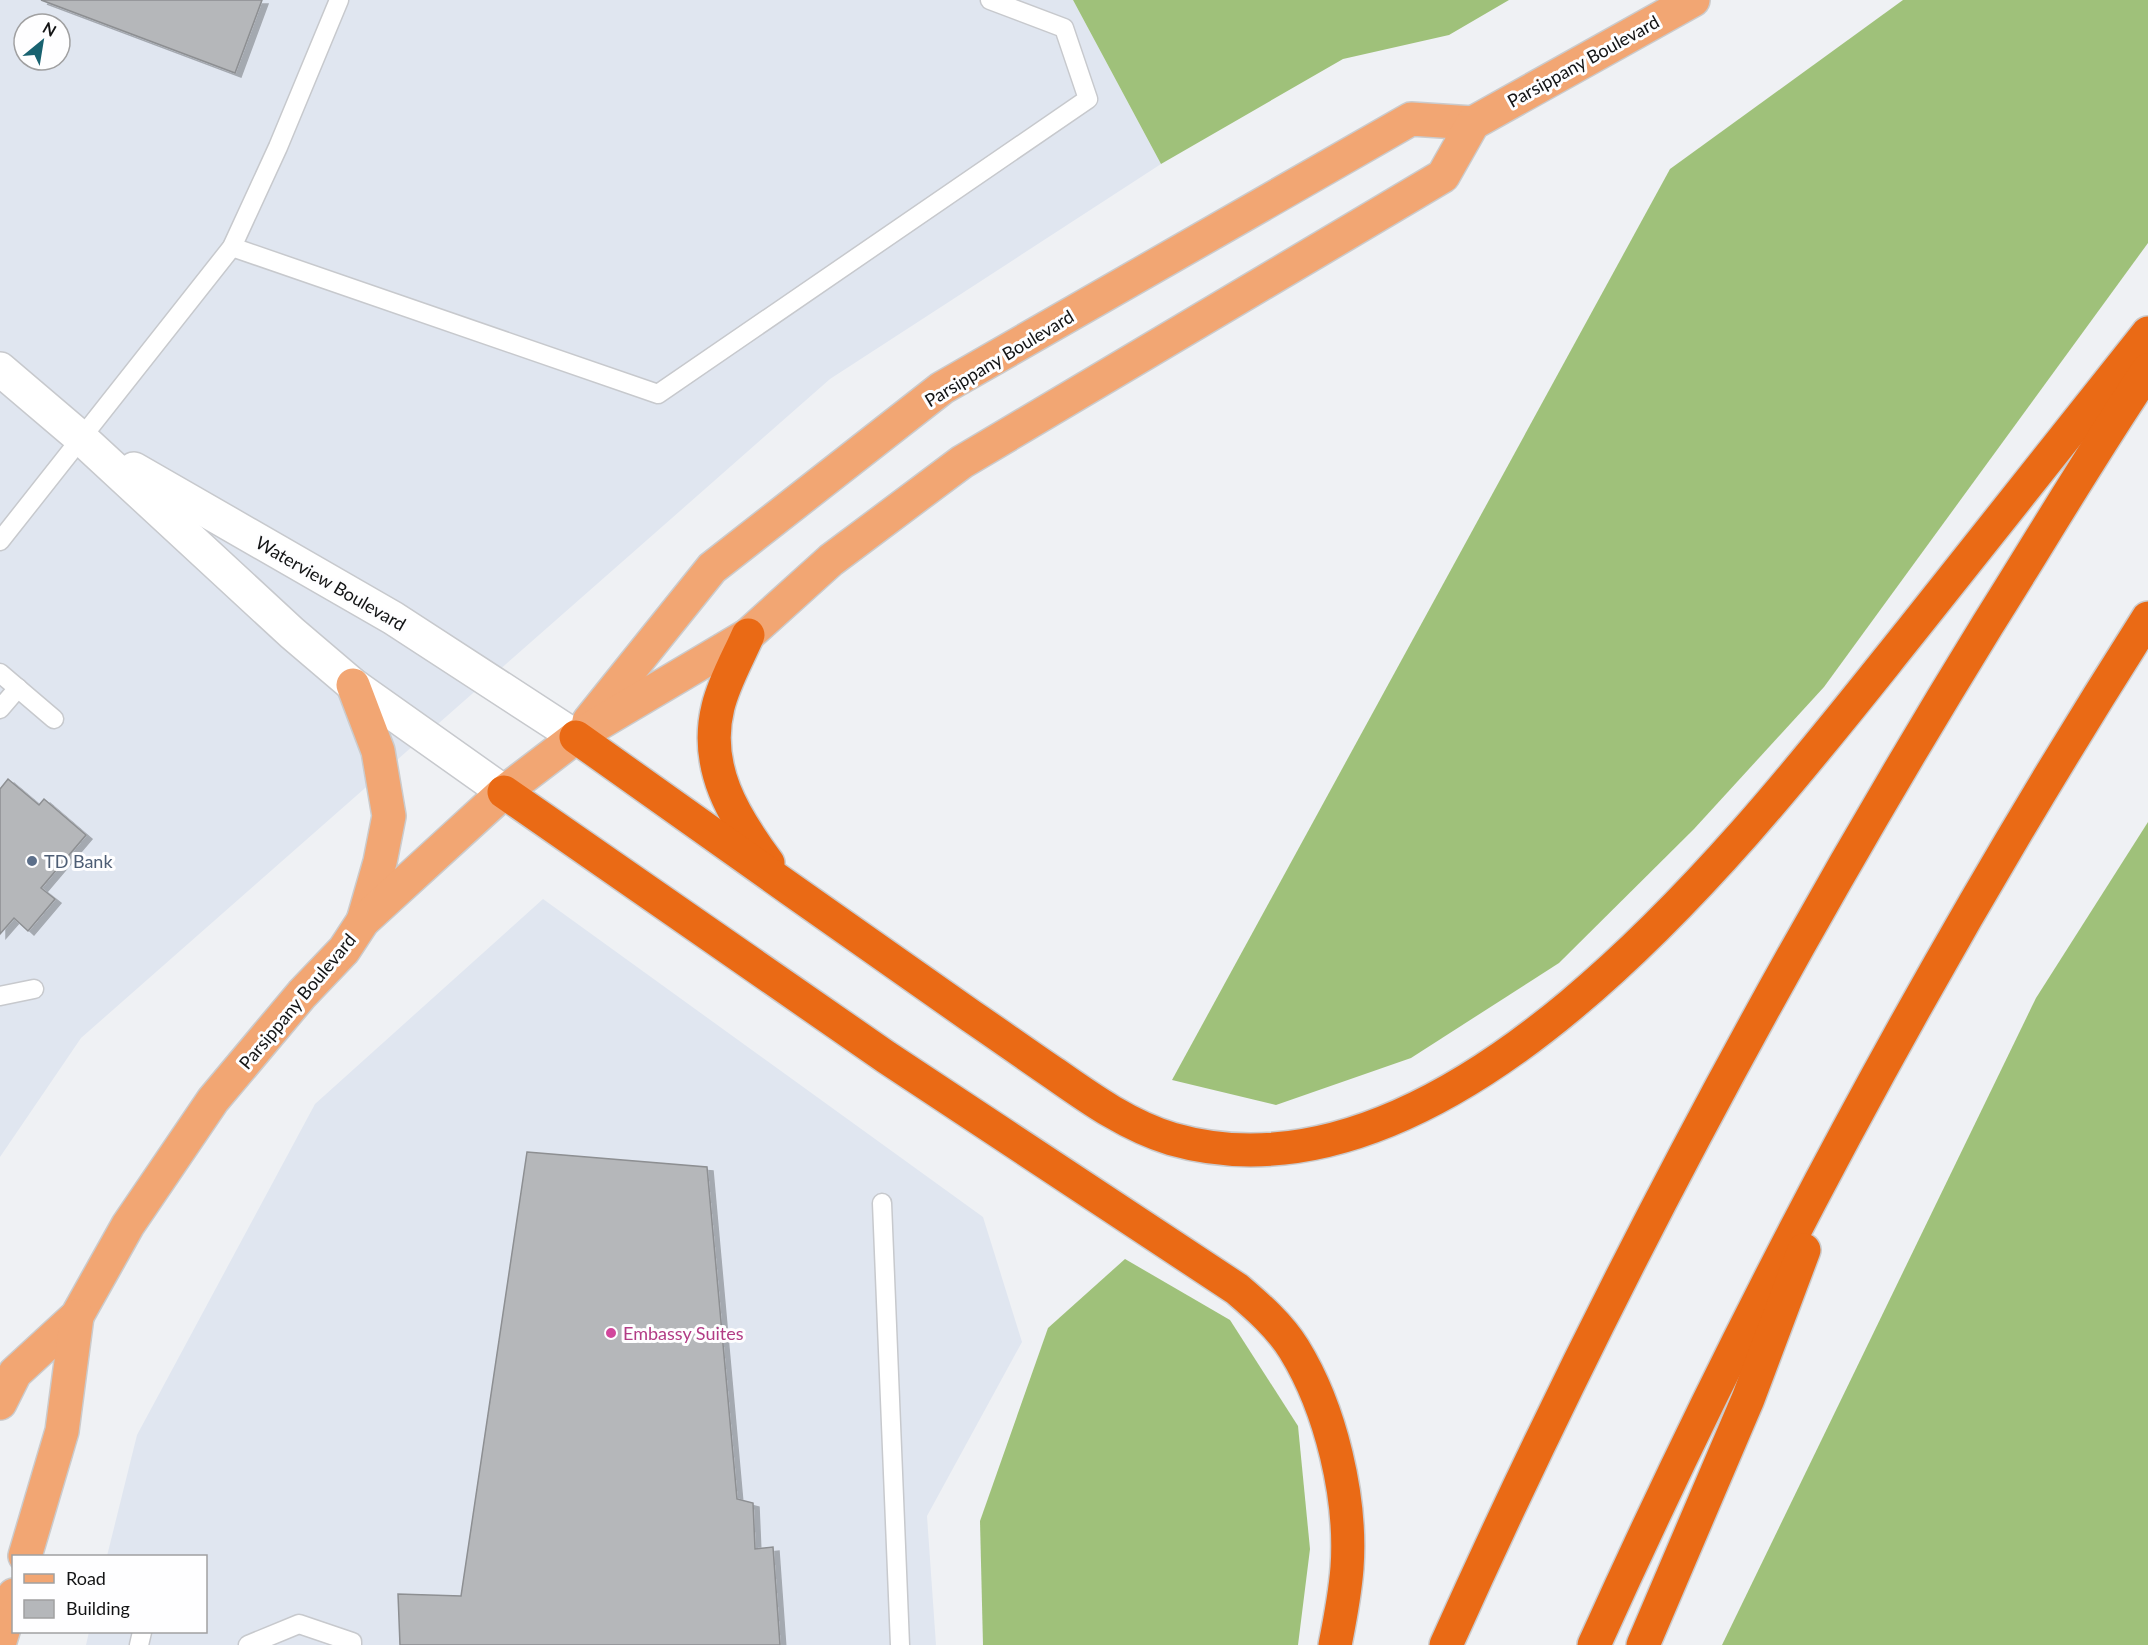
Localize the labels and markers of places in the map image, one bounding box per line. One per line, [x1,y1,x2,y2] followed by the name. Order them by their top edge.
[44,850,113,872] place label: TD Bank
[25,854,39,868] marker: TD Bank
[623,1322,744,1344] place label: Embassy Suites
[604,1326,618,1340] marker: Embassy Suites

